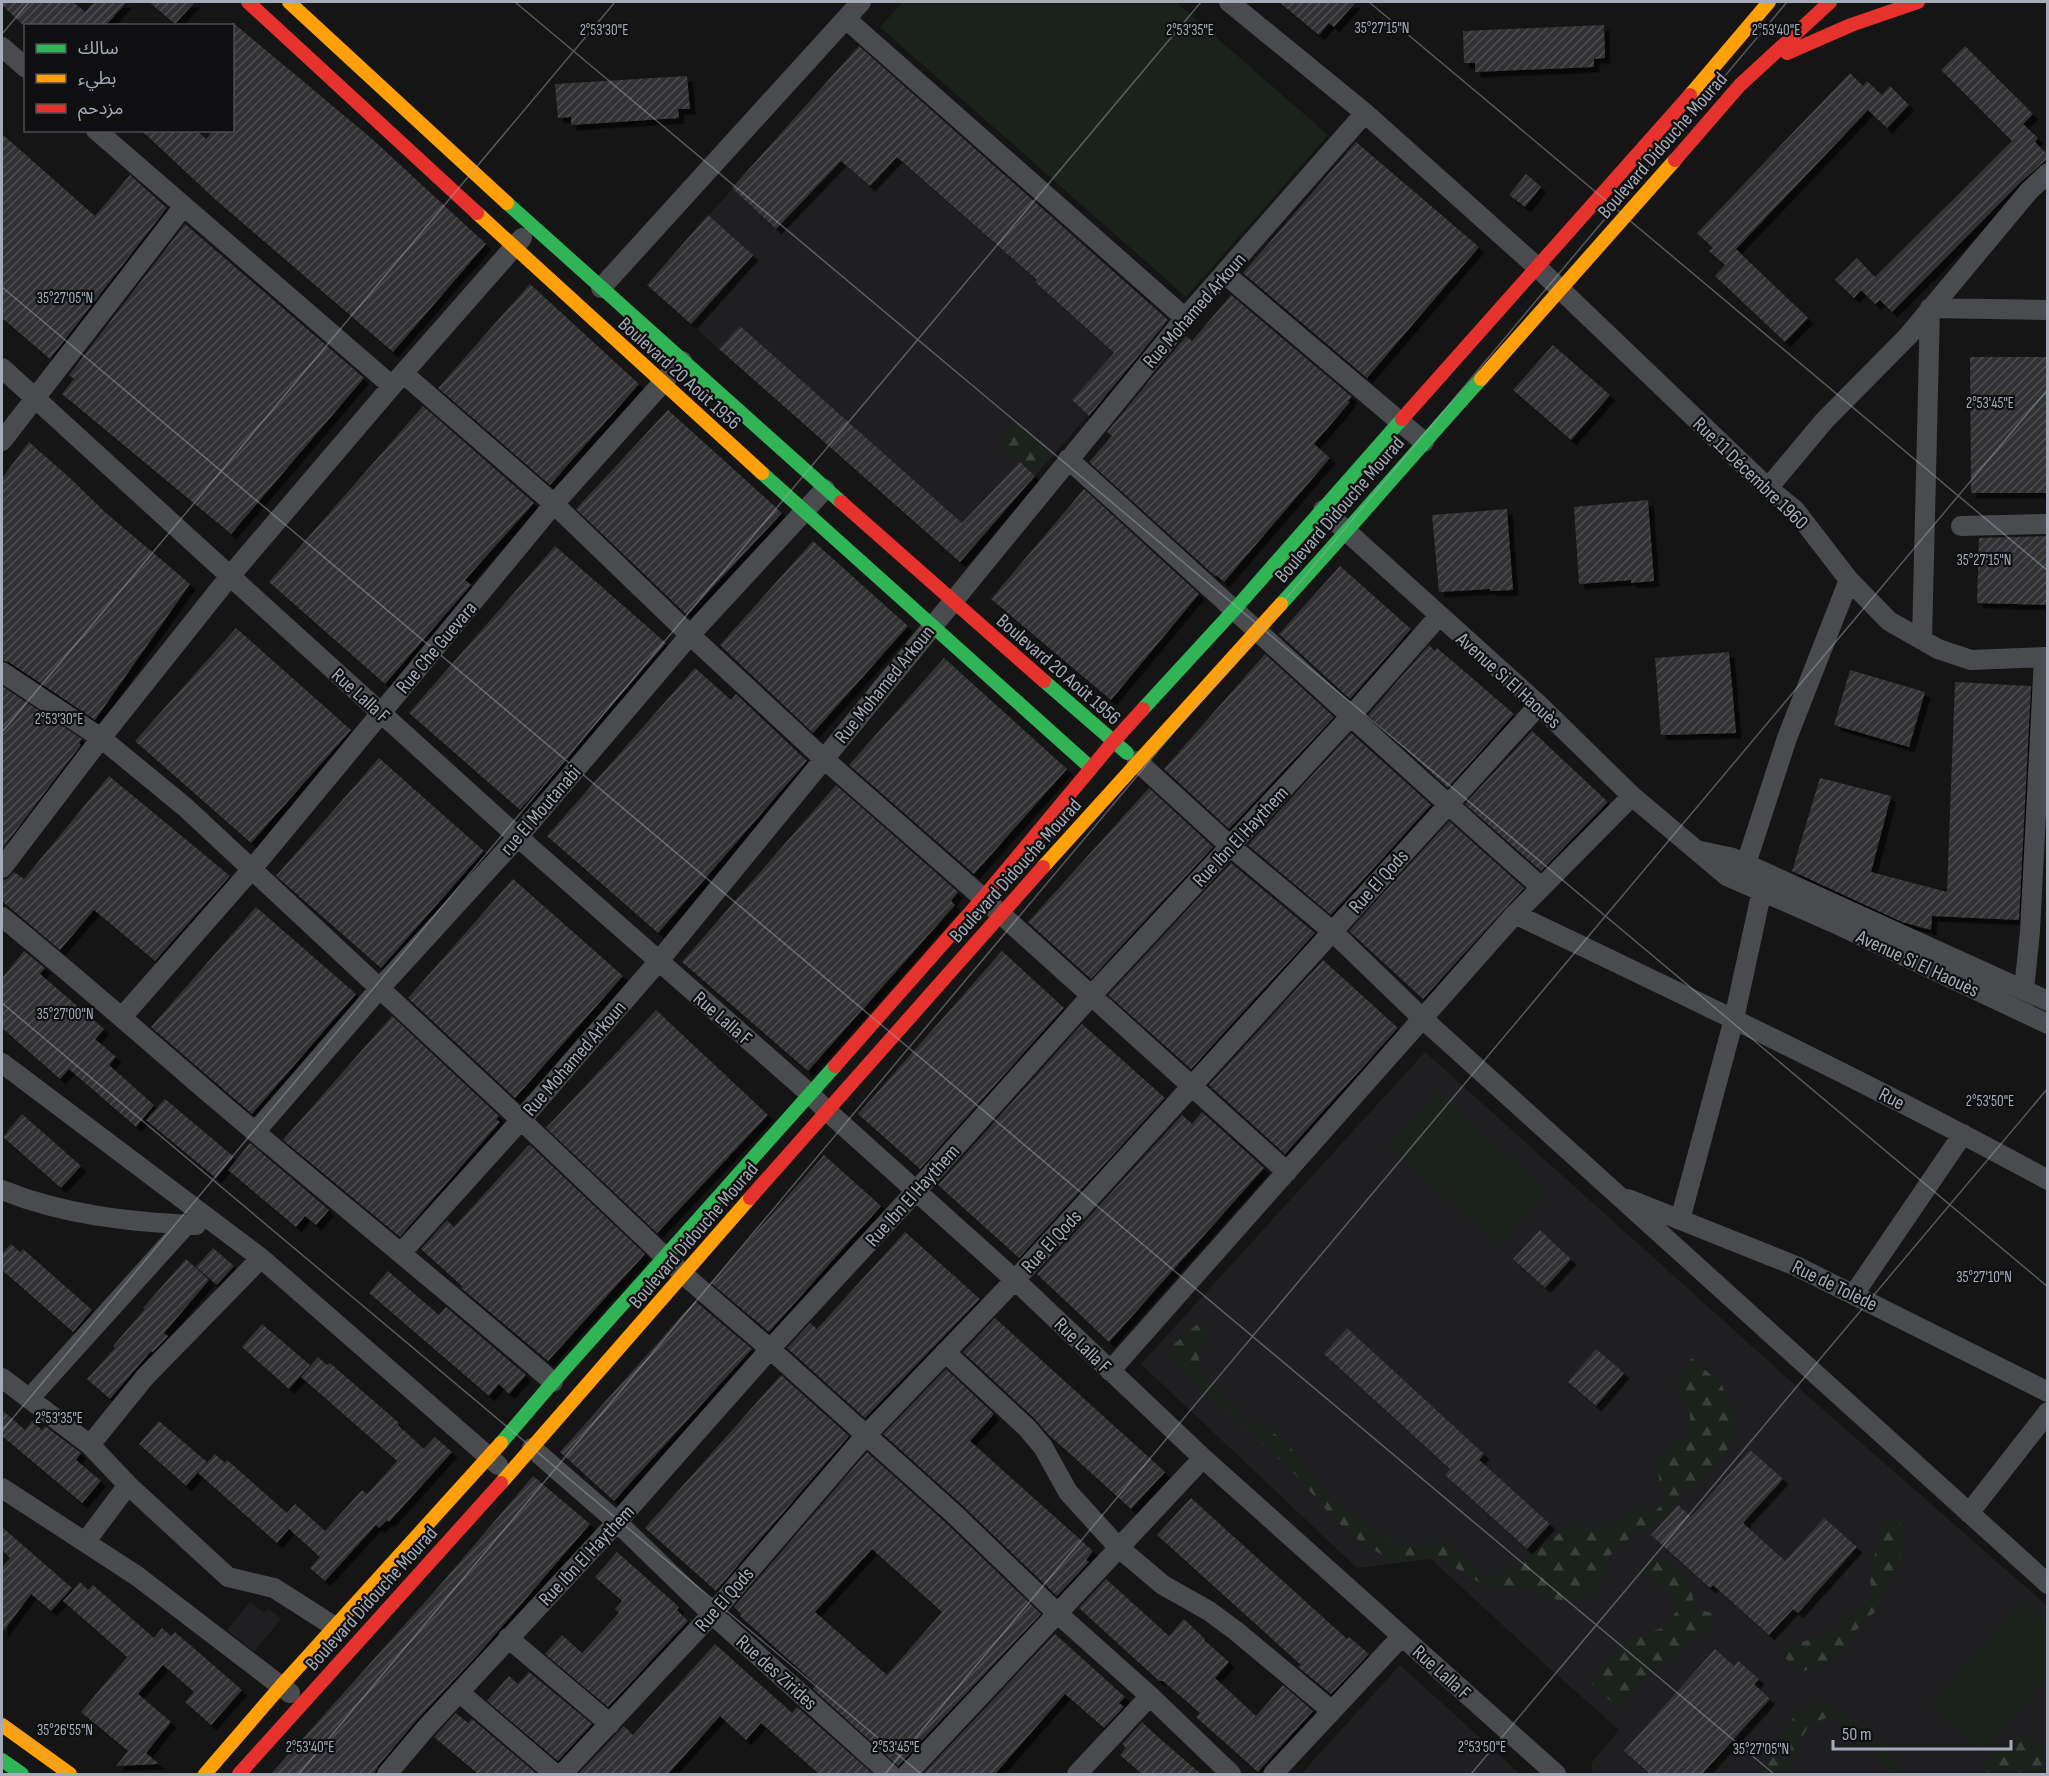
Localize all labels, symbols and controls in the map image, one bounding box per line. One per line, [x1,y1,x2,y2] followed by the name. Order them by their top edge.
[1354,19,1410,38] text: 35°27'15"N
[580,21,628,40] text: 2°53'30"E
[1166,21,1214,40] text: 2°53'35"E
[1752,21,1800,40] text: 2°53'40"E
[24,24,234,132] legend
[78,38,119,59] text: سالك
[78,68,116,91] text: بطيء
[1593,68,1733,224] street label: Boulevard Didouche Mourad
[78,98,123,121] text: مزدحم
[1138,248,1251,373] street label: Rue Mohamed Arkoun
[37,289,93,308] text: 35°27'05"N
[613,312,746,435] street label: Boulevard 20 Août 1956
[1966,394,2014,413] text: 2°53'45"E
[1688,413,1813,535] street label: Rue 11 Décembre 1960
[1270,432,1410,588] street label: Boulevard Didouche Mourad
[1956,551,2012,570] text: 35°27'15"N
[391,597,482,699] street label: Rue Che Guevara
[991,609,1125,730] street label: Boulevard 20 Août 1956
[830,621,940,748] street label: Rue Mohamed Arkoun
[1450,627,1566,734] street label: Avenue Si El Haouès
[326,663,395,728] street label: Rue Lalla F
[35,710,83,729] text: 2°53'30"E
[495,761,586,860] street label: rue El Moutanabi
[1188,781,1294,892] street label: Rue Ibn El Haythem
[945,794,1087,948] street label: Boulevard Didouche Mourad
[1344,845,1414,919] street label: Rue El Qods
[1852,925,1983,1003] street label: Avenue Si El Haouès
[688,987,757,1051] street label: Rue Lalla F
[518,996,631,1121] street label: Rue Mohamed Arkoun
[36,1005,94,1024] text: 35°27'00"N
[1875,1082,1908,1115] street label: Rue
[1966,1092,2014,1111] text: 2°53'50"E
[861,1140,965,1252] street label: Rue Ibn El Haythem
[624,1158,764,1314] street label: Boulevard Didouche Mourad
[1016,1205,1087,1278] street label: Rue El Qods
[1788,1255,1881,1317] street label: Rue de Tolède
[1956,1268,2012,1287] text: 35°27'10"N
[1049,1313,1116,1379] street label: Rue Lalla F
[35,1409,83,1428] text: 2°53'35"E
[534,1500,640,1611] street label: Rue Ibn El Haythem
[301,1522,443,1676] street label: Boulevard Didouche Mourad
[690,1562,759,1637] street label: Rue El Qods
[731,1630,822,1715] street label: Rue des Zirides
[1407,1640,1476,1705] street label: Rue Lalla F
[1833,1713,2012,1751] scale bar
[37,1721,93,1740] text: 35°26'55"N
[1842,1724,1872,1745] text: 50 m
[286,1738,334,1757] text: 2°53'40"E
[872,1738,920,1757] text: 2°53'45"E
[1458,1738,1506,1757] text: 2°53'50"E
[1733,1740,1789,1759] text: 35°27'05"N

